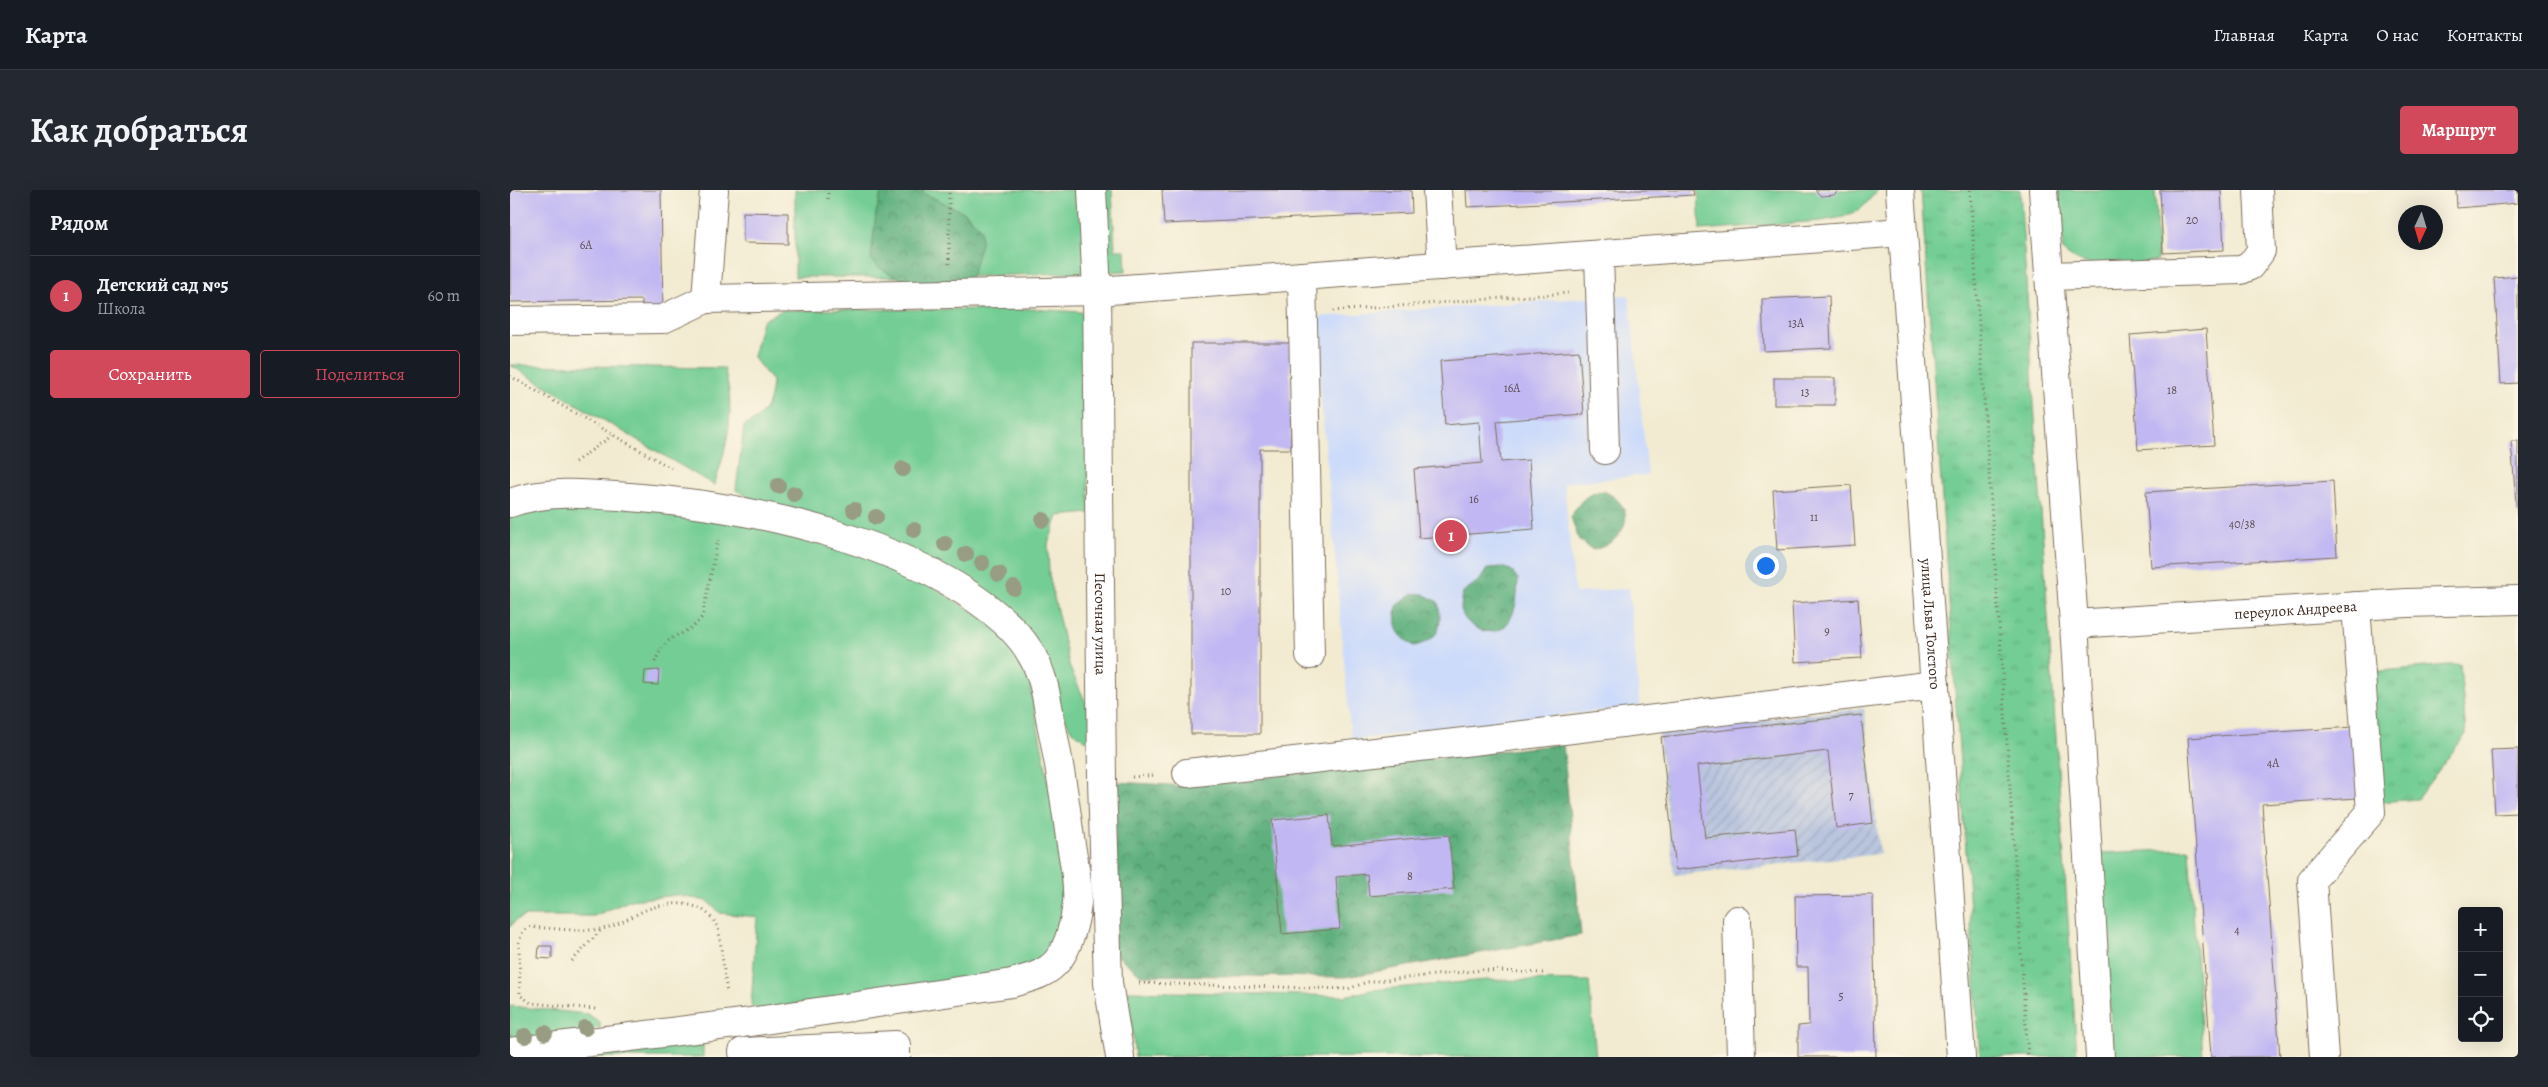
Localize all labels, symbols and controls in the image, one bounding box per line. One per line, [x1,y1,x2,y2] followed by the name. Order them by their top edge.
[25,19,87,51] text: Карта
[2214,23,2275,47] text: Главная
[2303,23,2348,47] text: Карта
[2376,23,2419,47] text: О нас
[2447,23,2523,47] text: Контакты
[30,106,248,154] text: Как добраться
[2400,106,2518,154] button: Маршрут
[2398,205,2443,250] north arrow
[50,209,108,237] text: Рядом
[2186,212,2198,228] house number: 20
[580,237,593,253] house number: 6А
[97,272,229,298] text: Детский сад №5
[63,285,69,307] text: 1
[428,285,460,307] text: 60 m
[97,298,145,320] text: Школа
[1788,315,1805,331] house number: 13А
[50,350,250,398] button: Сохранить
[260,350,460,398] button: Поделиться
[1504,380,1521,396] house number: 16А
[2167,382,2177,398] house number: 18
[1800,384,1810,400] house number: 13
[1469,491,1479,507] house number: 16
[1810,509,1818,525] house number: 11
[2229,516,2255,532] house number: 40/38
[1435,517,1467,555] pin: 1
[1753,553,1779,579] your location
[1916,557,1945,690] street label: улица Льва Толстого
[1090,573,1111,675] street label: Песочная улица
[1221,583,1231,599] house number: 10
[2234,596,2358,624] street label: переулок Андреева
[1824,623,1830,639] house number: 9
[2267,755,2280,771] house number: 4А
[1848,787,1854,803] house number: 7
[1407,868,1413,884] house number: 8
[2458,907,2503,1042] map controls
[2458,907,2503,952] button: +
[2234,922,2240,938] house number: 4
[2458,952,2503,997] button: −
[1838,988,1844,1004] house number: 5
[2458,997,2503,1042] button: locate

